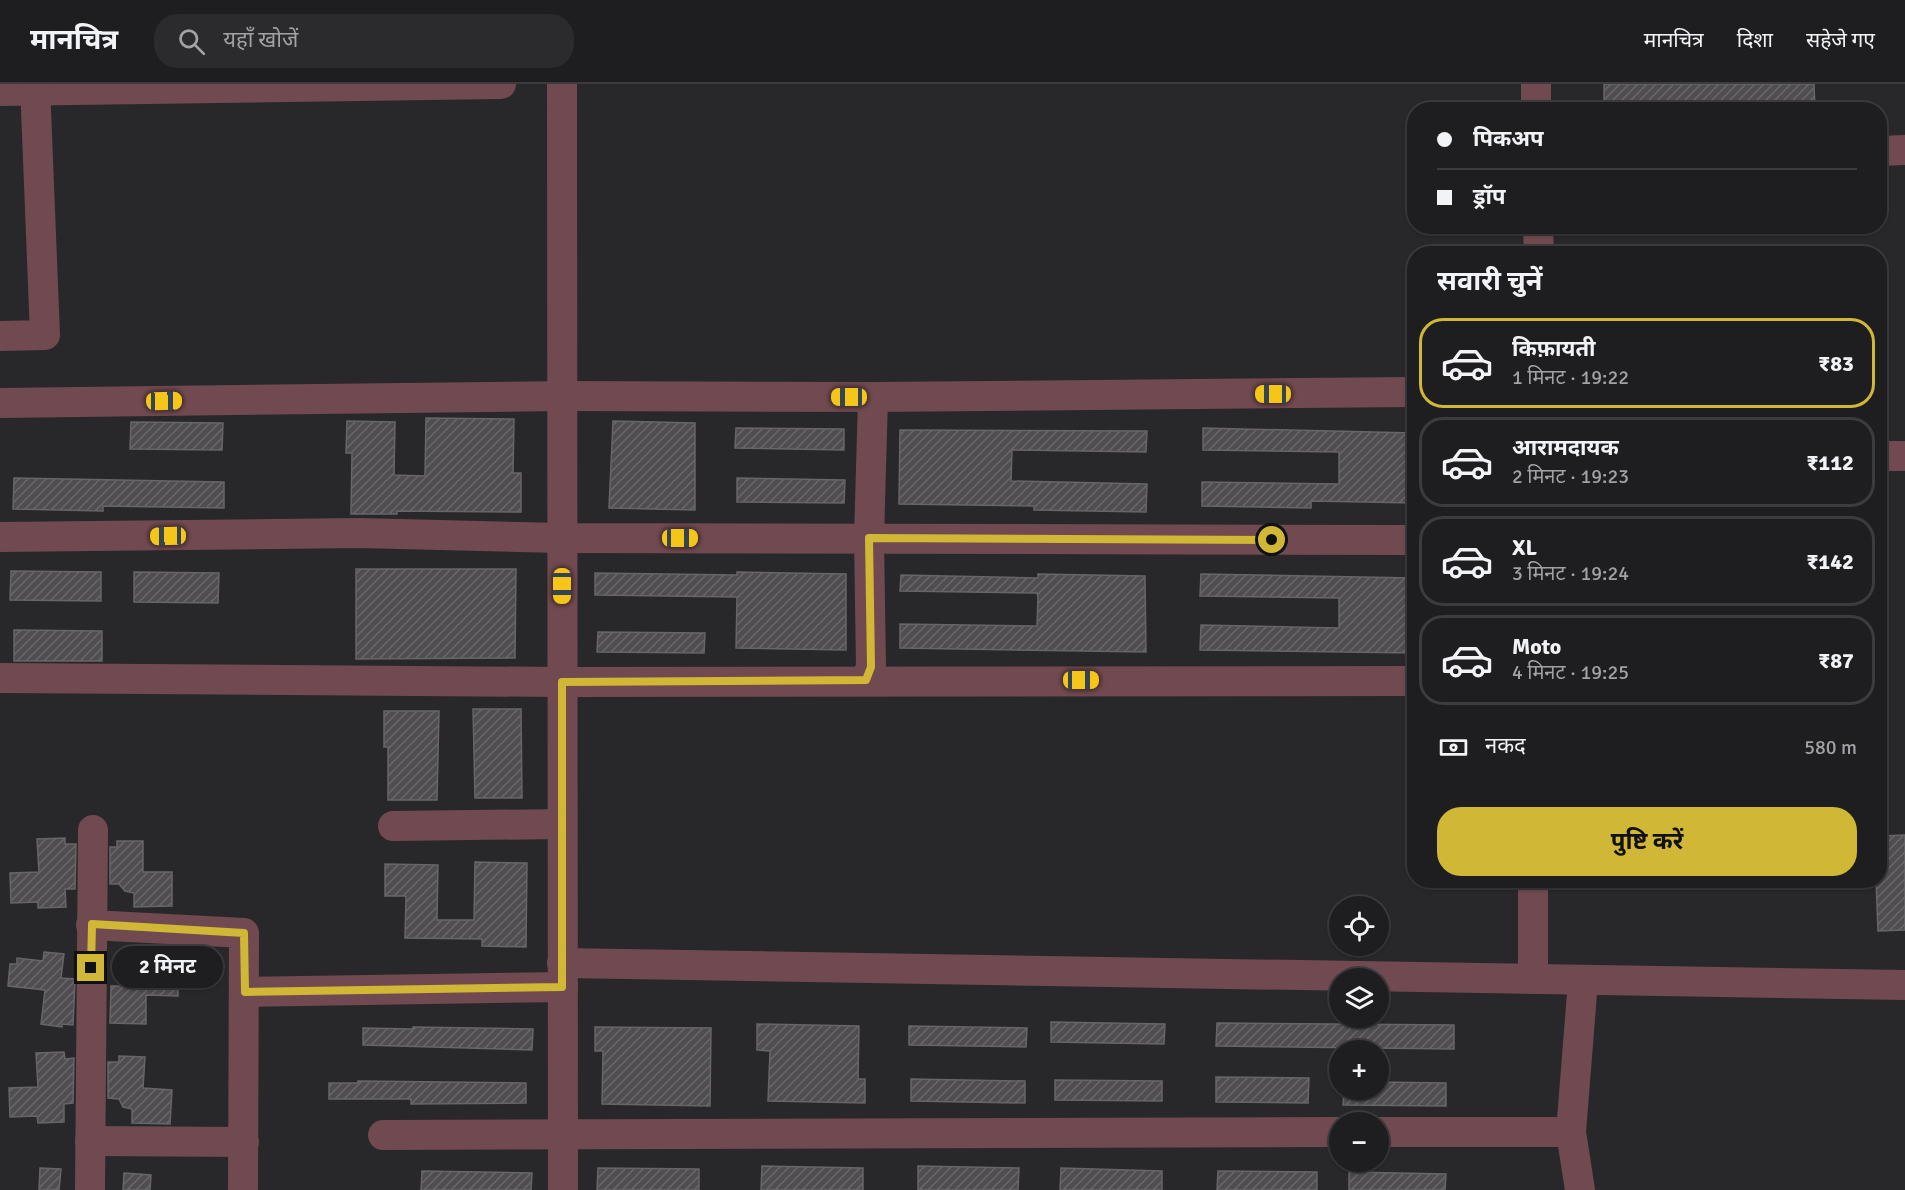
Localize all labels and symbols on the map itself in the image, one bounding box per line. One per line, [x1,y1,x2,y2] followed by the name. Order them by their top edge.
[1255,385,1291,403] car
[831,388,867,406] car
[146,392,182,410] car
[1258,526,1285,553] route start
[150,527,186,545] car
[662,529,698,547] car
[553,568,571,604] car
[1063,671,1099,689] car
[112,947,223,989] callout: 2 मिनट
[77,954,104,981] route end

